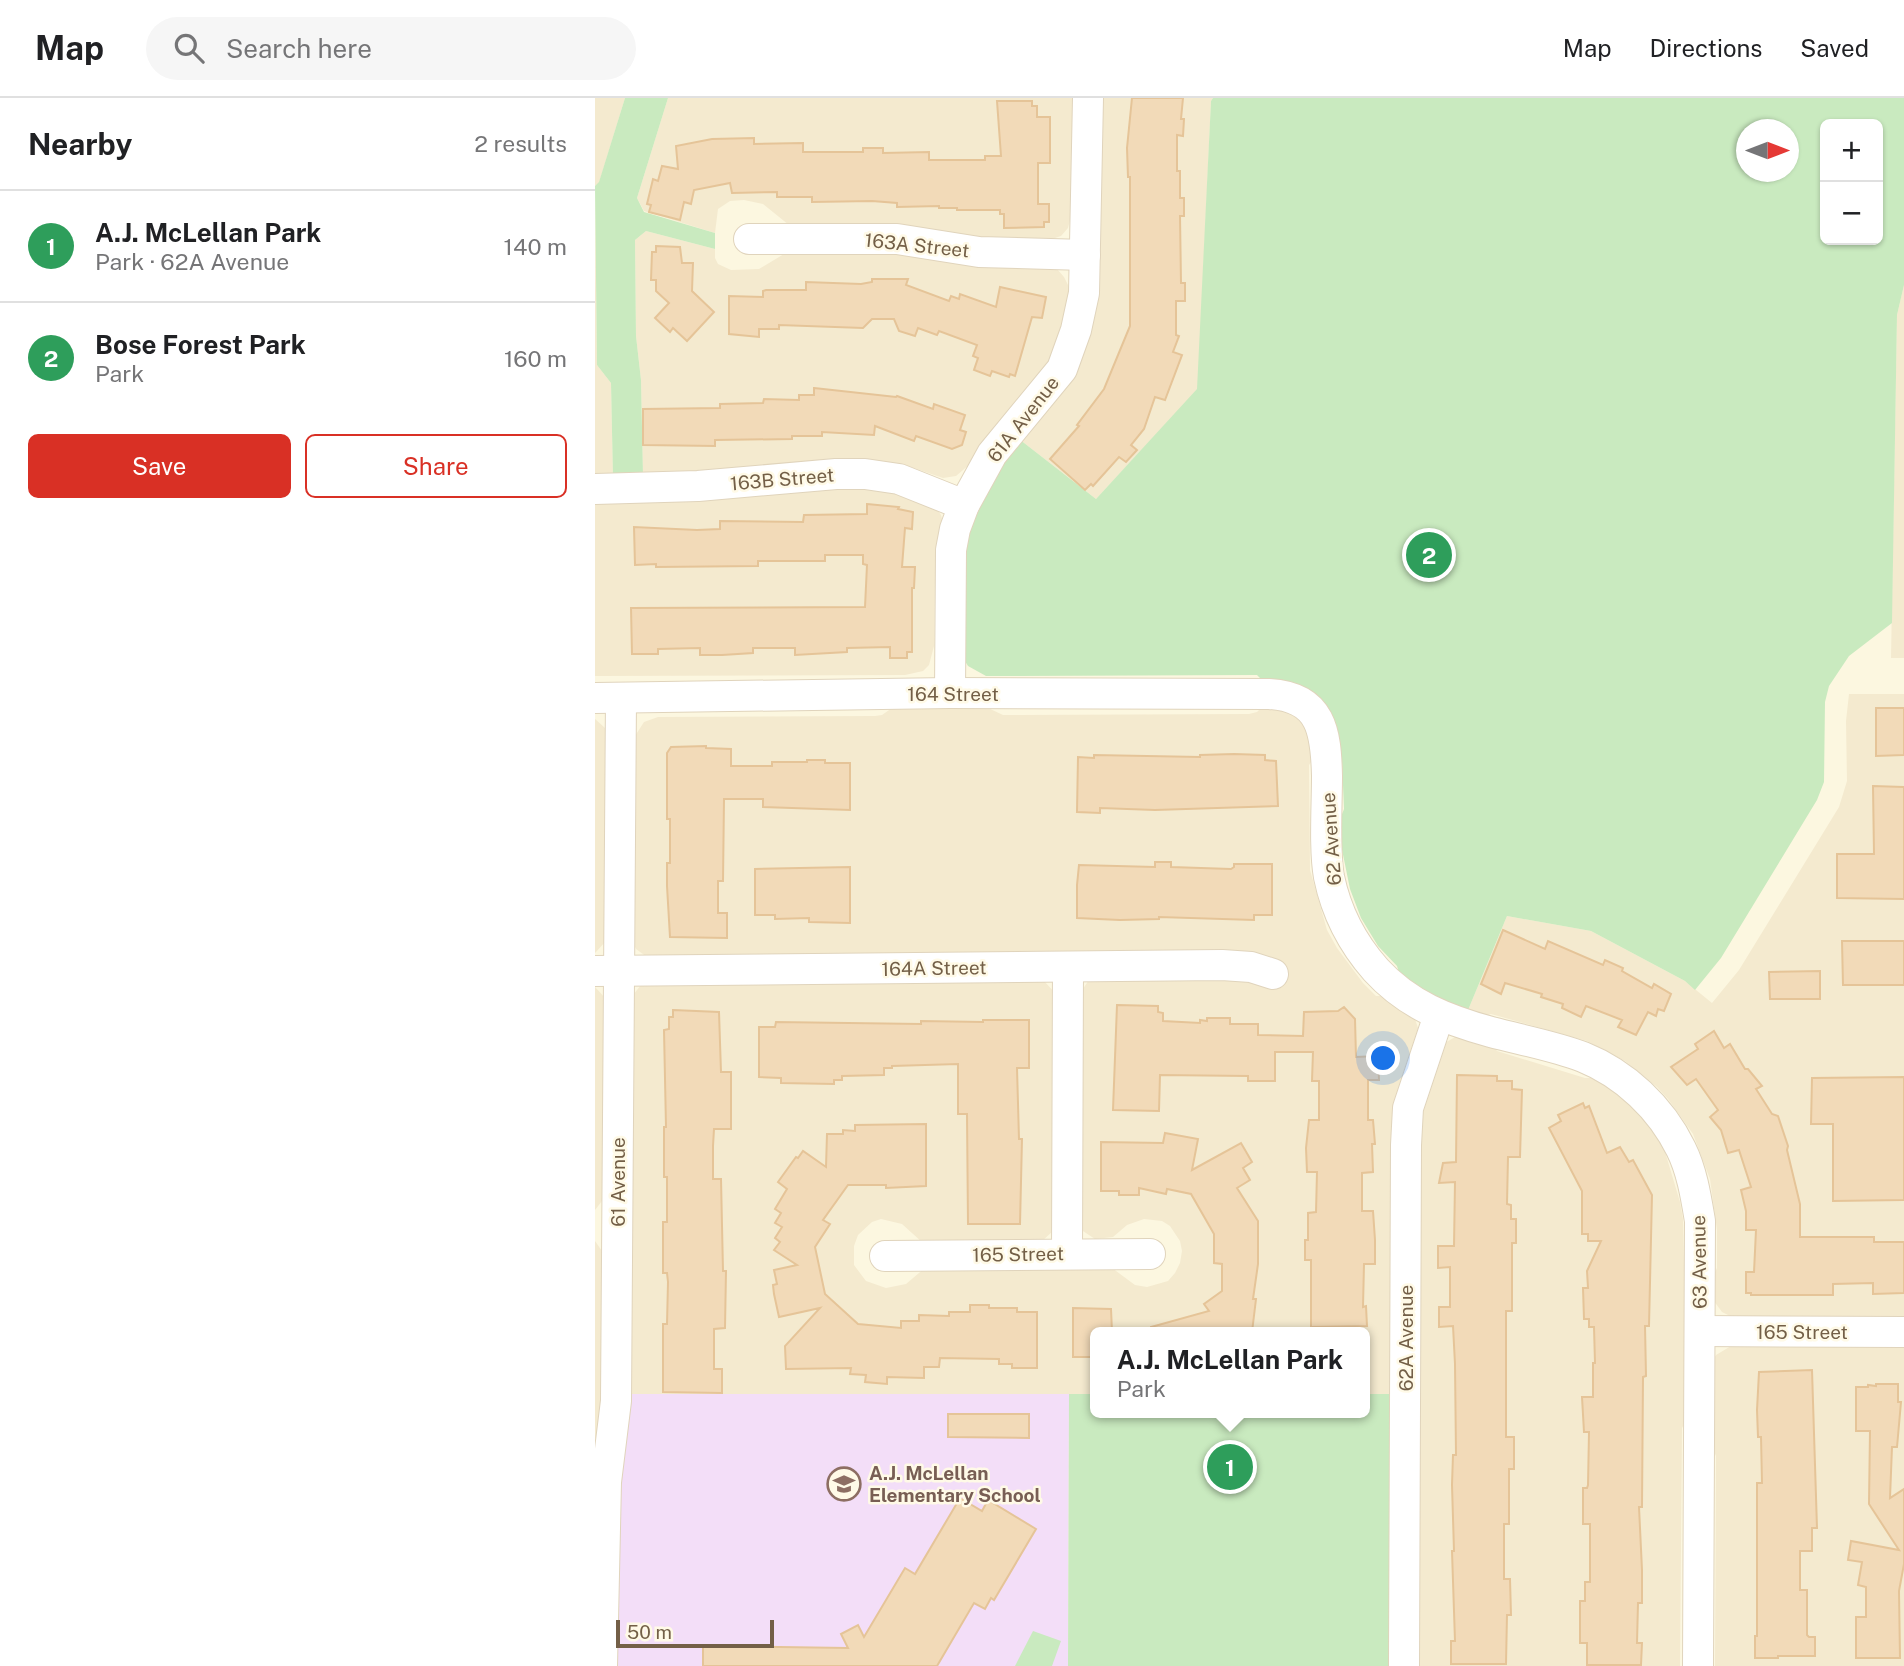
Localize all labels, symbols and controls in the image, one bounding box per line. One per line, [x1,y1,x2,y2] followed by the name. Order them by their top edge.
[146,17,636,80] search box
[35,29,104,67] text: Map
[170,29,208,67] icon: search
[226,33,372,64] text: Search here
[1563,34,1612,62] text: Map
[1650,34,1762,62] text: Directions
[1800,34,1869,62] text: Saved
[1736,119,1799,182] north arrow
[1820,119,1883,245] map controls
[1820,119,1883,182] button: +
[28,126,132,162] text: Nearby
[474,130,567,157] text: 2 results
[1820,182,1883,245] button: −
[95,217,321,248] text: A.J. McLellan Park
[864,229,970,261] street label: 163A Street
[46,233,56,260] text: 1
[504,233,567,260] text: 140 m
[95,248,289,275] text: Park · 62A Avenue
[95,329,306,360] text: Bose Forest Park
[44,345,58,372] text: 2
[504,345,567,372] text: 160 m
[95,360,144,387] text: Park
[983,372,1063,466] street label: 61A Avenue
[28,434,291,498] button: Save
[305,434,567,498] button: Share
[729,463,835,495] street label: 163B Street
[1406,529,1452,581] pin: 2
[907,683,999,705] street label: 164 Street
[1317,792,1345,886] street label: 62 Avenue
[881,956,987,980] street label: 164A Street
[1366,1041,1400,1075] your location
[607,1137,629,1227] street label: 61 Avenue
[1687,1215,1711,1309] street label: 63 Avenue
[972,1242,1064,1266] street label: 165 Street
[1395,1285,1417,1391] street label: 62A Avenue
[1756,1321,1848,1343] street label: 165 Street
[1090,1327,1370,1418] popup
[1117,1344,1343,1375] text: A.J. McLellan Park
[1117,1375,1166,1402] text: Park
[1207,1441,1253,1493] pin: 1
[869,1462,1041,1506] place label: A.J. McLellan Elementary School
[825,1465,863,1503] school or university icon: A.J. McLellan Elementary School
[616,1617,773,1649] scale bar
[627,1621,672,1643] text: 50 m

